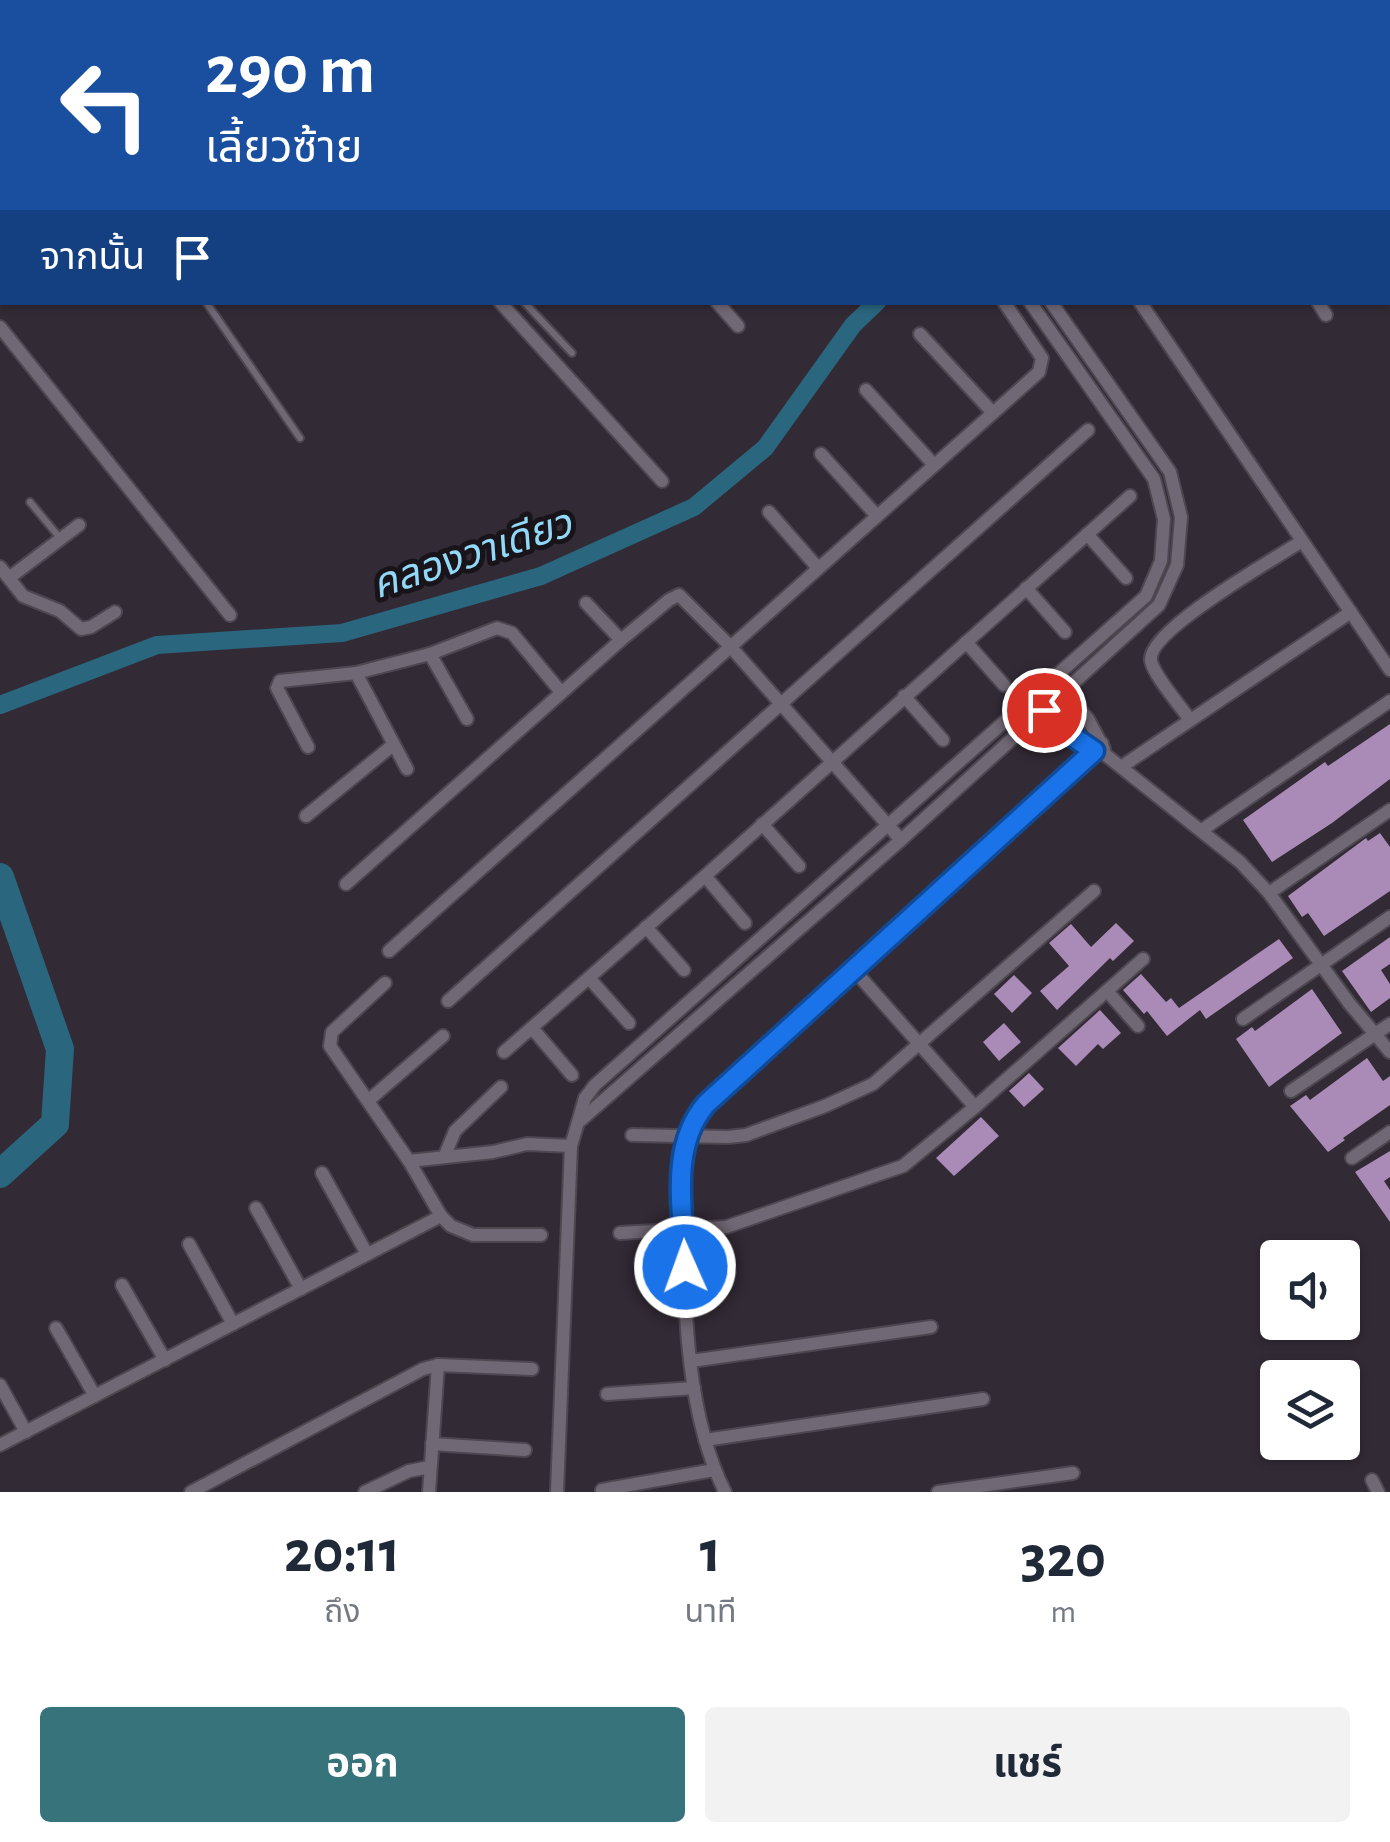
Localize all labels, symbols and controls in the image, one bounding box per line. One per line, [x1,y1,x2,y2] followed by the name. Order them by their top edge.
[205,36,375,106] text: 290 m
[40,40,170,170] icon: left
[205,126,362,171] text: เลี้ยวซ้าย
[165,230,220,285] icon: arrive
[40,239,145,277] text: จากนั้น
[367,504,578,606] water label: คลองวาเดียว
[1002,668,1087,753] pin
[1017,683,1072,738] icon: arrive
[633,1215,737,1319] position arrow
[1260,1240,1360,1460] map controls
[1260,1240,1360,1340] button: sound
[1260,1360,1360,1460] button: layers
[284,1523,400,1583] text: 20:11
[700,1523,721,1583] text: 1
[1021,1528,1106,1588] text: 320
[324,1596,360,1628] text: ถึง
[684,1596,737,1628] text: นาที
[1050,1596,1076,1628] text: m
[40,1707,685,1822] button: ออก
[705,1707,1350,1822] button: แชร์

